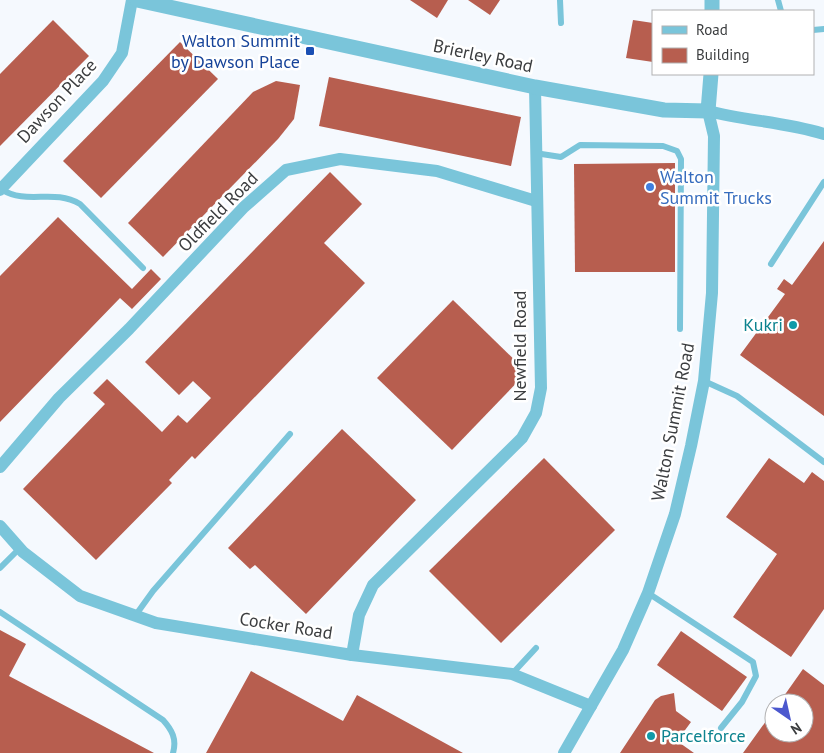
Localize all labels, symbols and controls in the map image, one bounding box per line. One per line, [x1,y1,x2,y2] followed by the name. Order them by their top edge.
[652,10,814,75] legend
[696,20,728,39] text: Road
[171,29,300,73] place label: Walton Summit by Dawson Place
[431,34,535,77] street label: Brierley Road
[304,45,316,57] marker: Walton Summit by Dawson Place
[696,45,750,64] text: Building
[12,54,101,148] street label: Dawson Place
[660,165,772,209] place label: Walton Summit Trucks
[173,167,263,257] street label: Oldfield Road
[644,181,656,193] marker: Walton Summit Trucks
[508,290,531,402] street label: Newfield Road
[743,313,783,336] place label: Kukri
[787,319,799,331] marker: Kukri
[646,341,699,503] street label: Walton Summit Road
[238,607,334,644] street label: Cocker Road
[764,693,814,743] north arrow
[787,719,805,739] text: N
[661,724,746,747] place label: Parcelforce
[645,730,657,742] marker: Parcelforce

